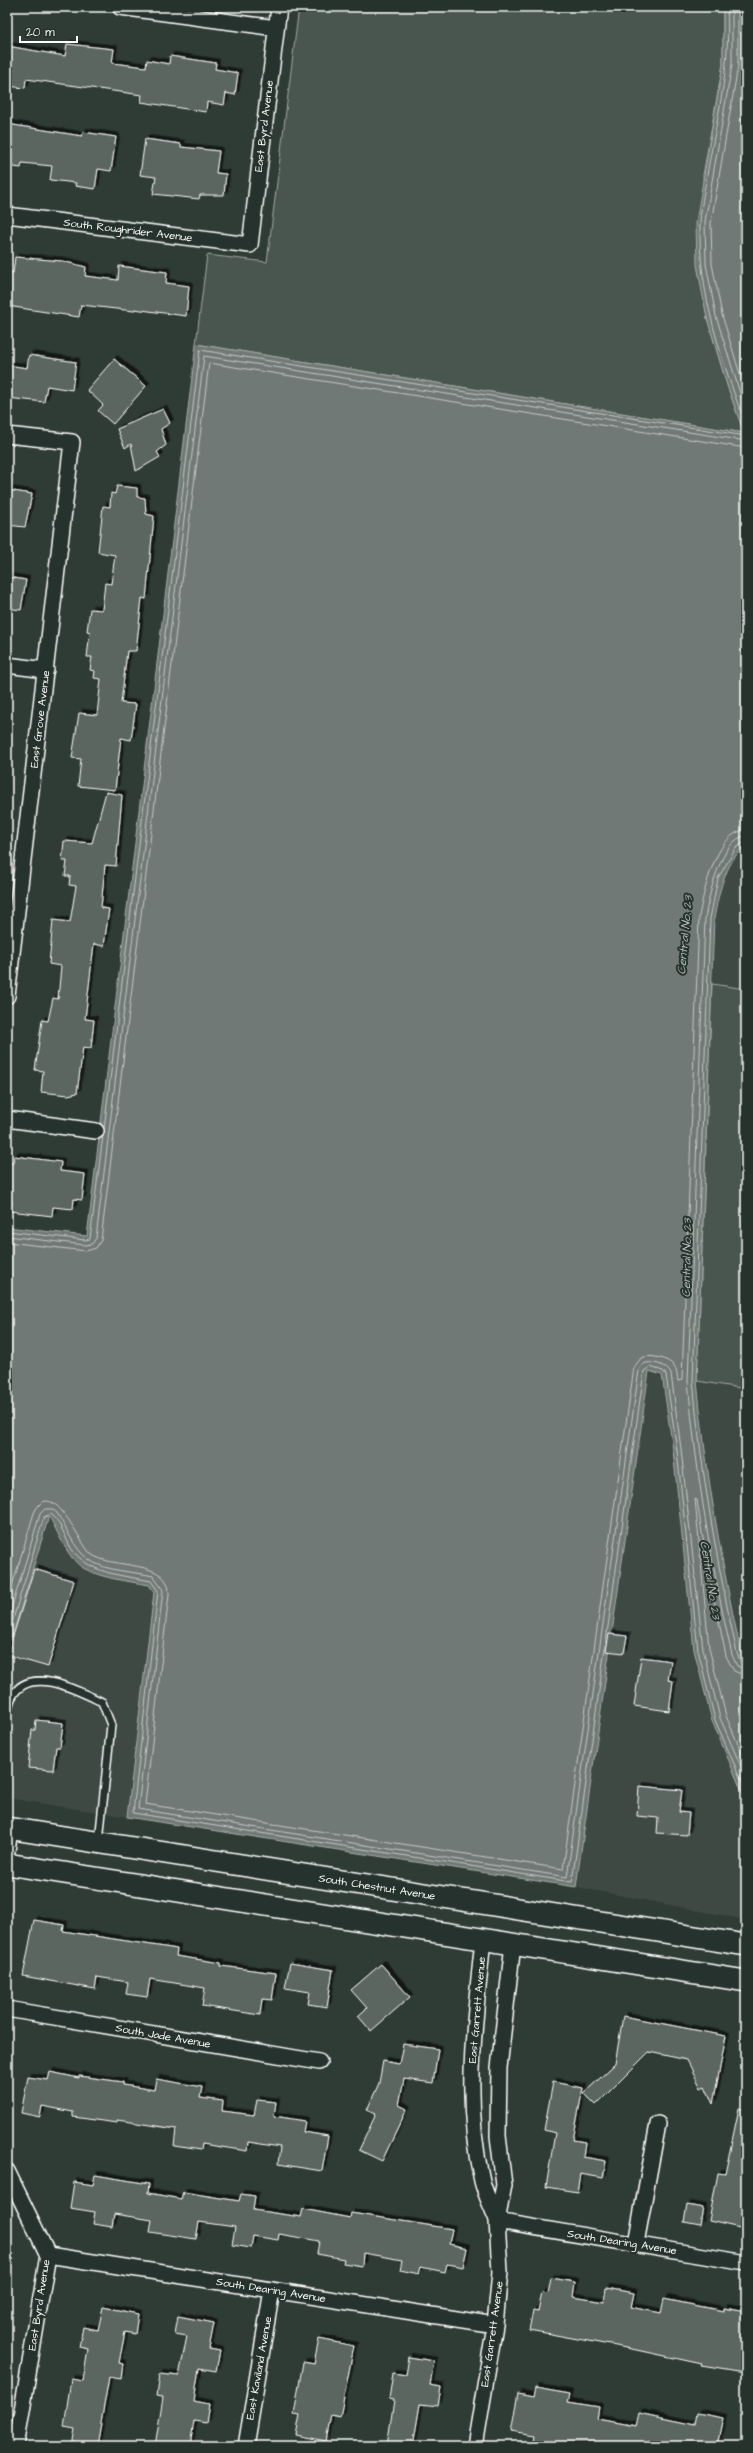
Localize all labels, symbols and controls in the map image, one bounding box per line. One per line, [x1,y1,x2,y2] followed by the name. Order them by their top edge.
[20,18,77,44] scale bar
[26,24,55,41] text: 20 m
[251,79,278,173] street label: East Byrd Avenue
[63,215,193,246] street label: South Roughrider Avenue
[27,669,53,769] street label: East Grove Avenue
[673,893,697,975] water label: Central No. 23
[678,1216,696,1298] water label: Central No. 23
[695,1540,725,1622] water label: Central No. 23
[318,1870,436,1904] street label: South Chestnut Avenue
[465,1956,489,2064] street label: East Garrett Avenue
[114,2020,212,2052] street label: South Jade Avenue
[566,2226,678,2259] street label: South Dearing Avenue
[24,2258,55,2352] street label: East Byrd Avenue
[215,2274,327,2307] street label: South Dearing Avenue
[477,2280,507,2388] street label: East Garrett Avenue
[243,2315,275,2421] street label: East Kaviland Avenue

